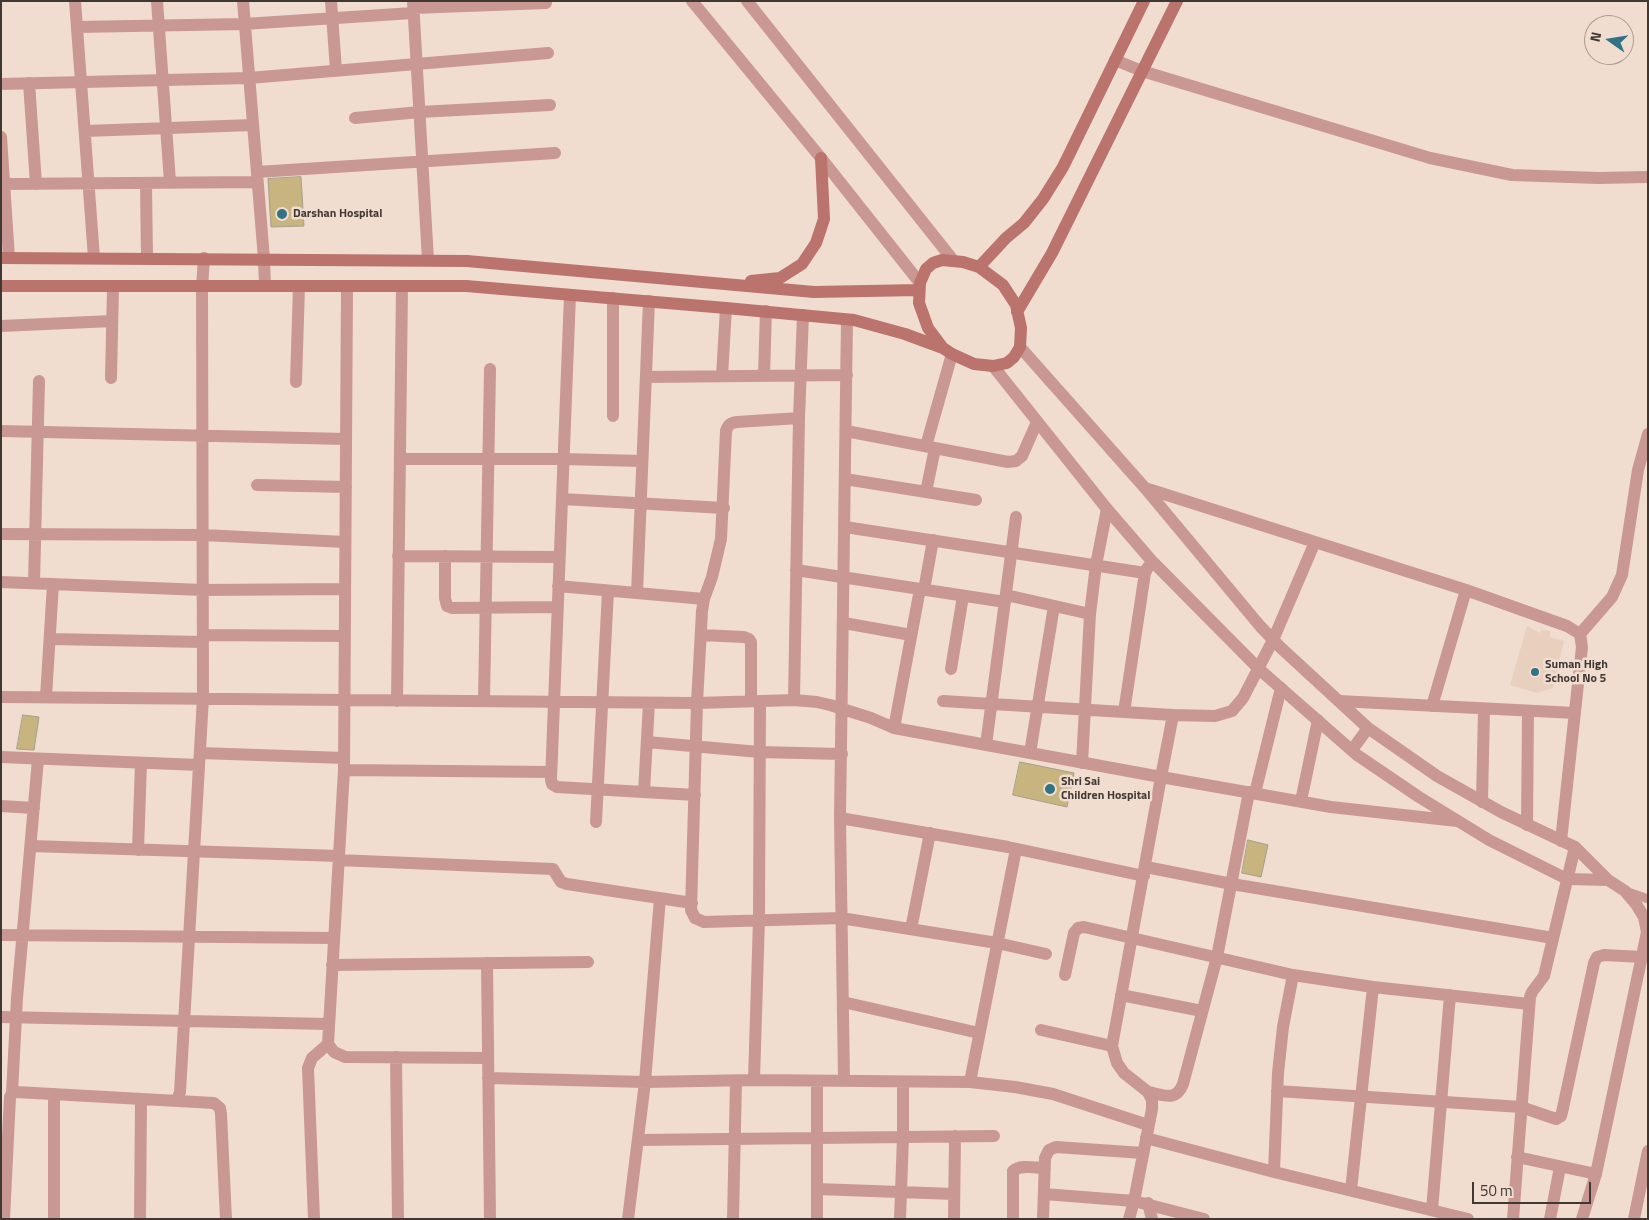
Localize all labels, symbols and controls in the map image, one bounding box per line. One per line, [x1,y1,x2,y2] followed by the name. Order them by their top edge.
[1584,15,1634,65] north arrow
[1584,30,1606,44] text: N
[275,207,289,221] marker: Darshan Hospital
[293,207,382,221] place label: Darshan Hospital
[1545,658,1608,686] place label: Suman High School No 5
[1529,666,1541,678] marker: Suman High School No 5
[1061,775,1150,803] place label: Shri Sai Children Hospital
[1043,782,1057,796] marker: Shri Sai Children Hospital
[1474,1172,1593,1204] scale bar
[1480,1179,1513,1202] text: 50 m

